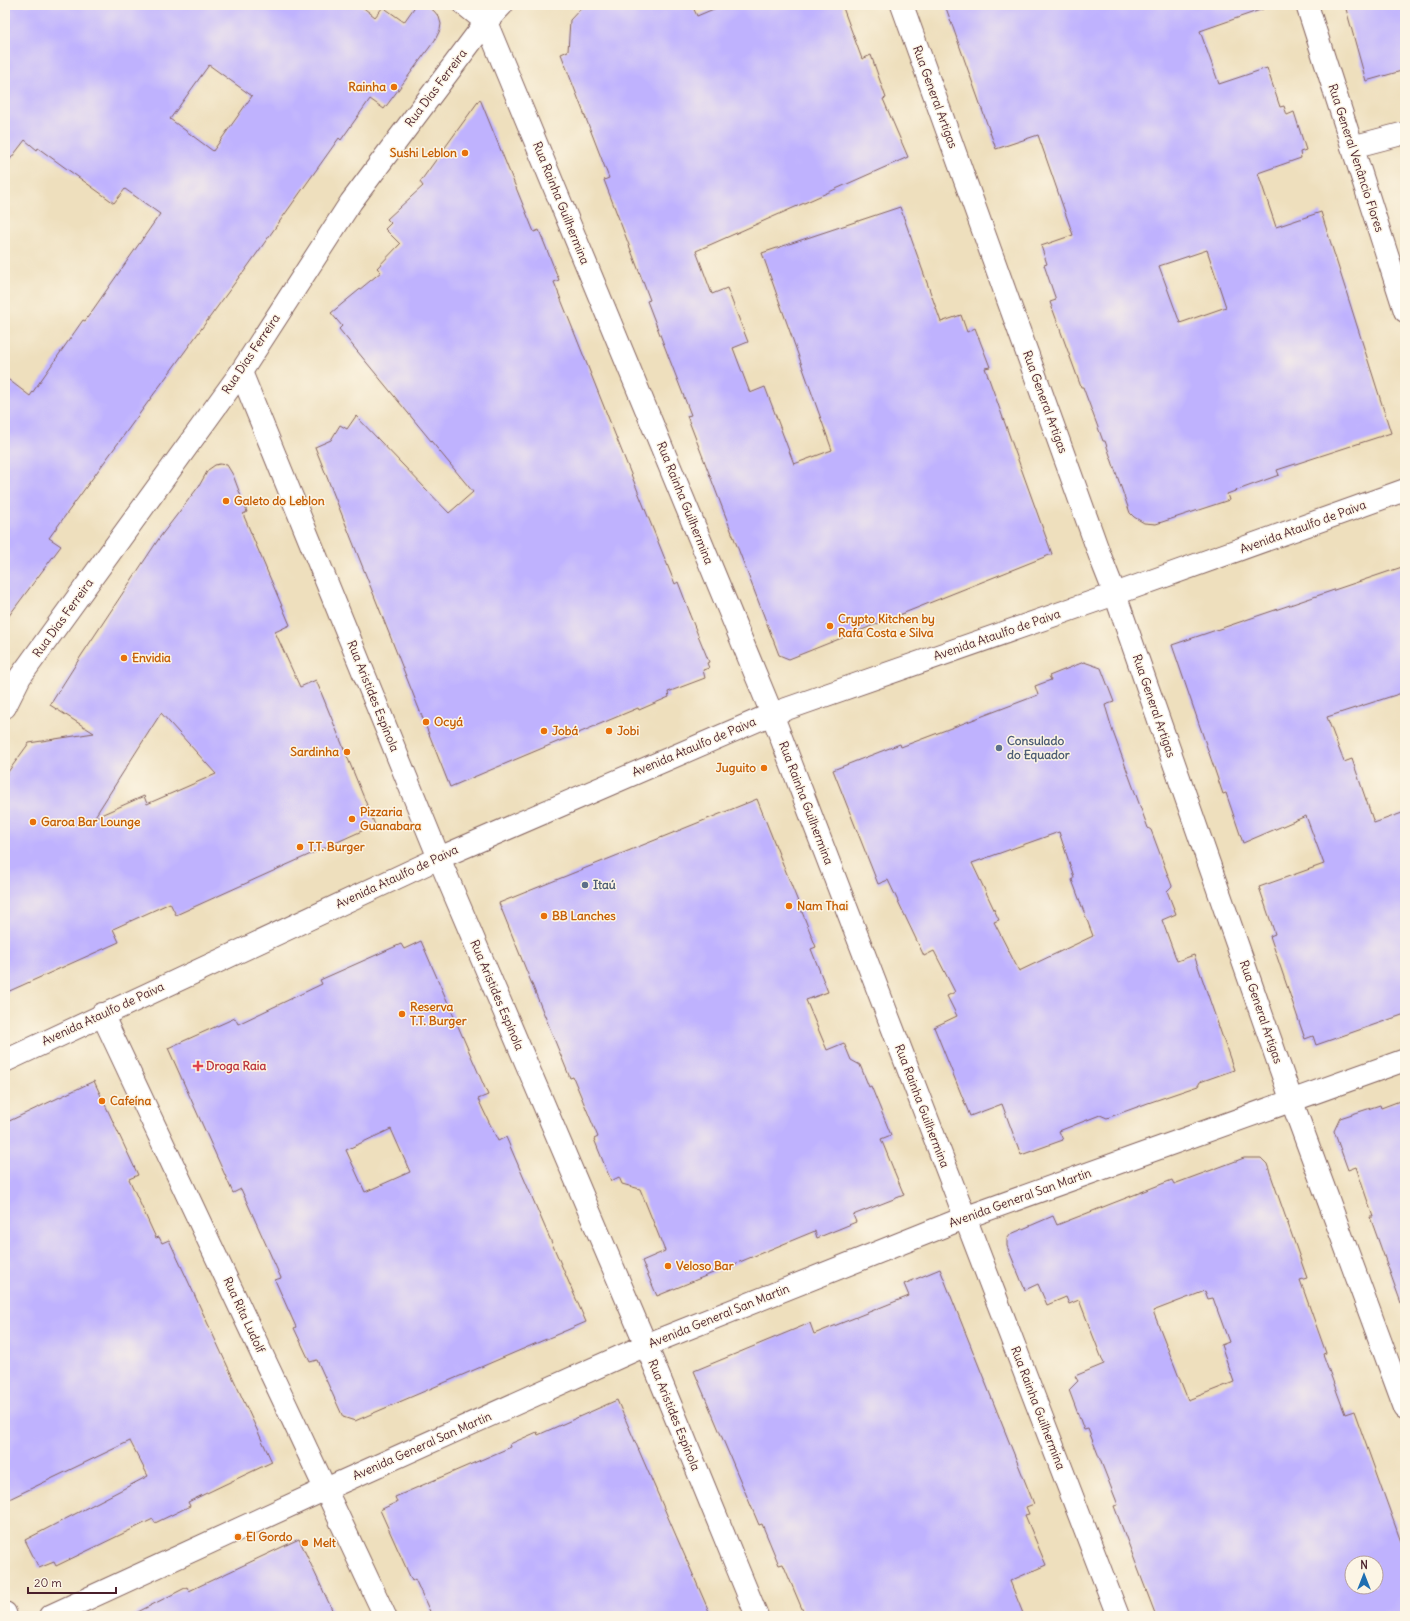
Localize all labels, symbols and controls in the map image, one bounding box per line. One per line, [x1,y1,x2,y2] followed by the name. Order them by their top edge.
[910,43,961,150] street label: Rua General Artigas
[402,46,470,130] street label: Rua Dias Ferreira
[348,79,386,94] place label: Rainha
[389,82,399,92] marker: Rainha
[1325,82,1388,234] street label: Rua General Venâncio Flores
[530,139,593,267] street label: Rua Rainha Guilhermina
[390,145,457,160] place label: Sushi Leblon
[460,148,470,158] marker: Sushi Leblon
[218,311,283,397] street label: Rua Dias Ferreira
[1020,348,1071,455] street label: Rua General Artigas
[654,439,717,567] street label: Rua Rainha Guilhermina
[234,493,325,508] place label: Galeto do Leblon
[221,496,231,506] marker: Galeto do Leblon
[1238,497,1368,556] street label: Avenida Ataulfo de Paiva
[29,575,96,660] street label: Rua Dias Ferreira
[931,606,1062,663] street label: Avenida Ataulfo de Paiva
[838,611,935,640] place label: Crypto Kitchen by Rafa Costa e Silva
[825,621,835,631] marker: Crypto Kitchen by Rafa Costa e Silva
[344,638,403,754] street label: Rua Aristides Espínola
[132,650,171,665] place label: Envidia
[1130,652,1179,759] street label: Rua General Artigas
[119,653,129,663] marker: Envidia
[434,714,463,730] place label: Ocyá
[630,714,758,779] street label: Avenida Ataulfo de Paiva
[421,717,431,727] marker: Ocyá
[552,723,578,738] place label: Jobá
[617,723,639,738] place label: Jobi
[539,726,549,736] marker: Jobá
[604,726,614,736] marker: Jobi
[1007,733,1070,763] place label: Consulado do Equador
[776,739,837,867] street label: Rua Rainha Guilhermina
[994,743,1004,753] marker: Consulado do Equador
[290,744,339,759] place label: Sardinha
[342,747,352,757] marker: Sardinha
[716,760,756,776] place label: Juguito
[759,763,769,773] marker: Juguito
[360,804,422,833] place label: Pizzaria Guanabara
[41,814,141,830] place label: Garoa Bar Lounge
[347,814,357,824] marker: Pizzaria Guanabara
[28,817,38,827] marker: Garoa Bar Lounge
[308,839,365,855] place label: T.T. Burger
[295,842,305,852] marker: T.T. Burger
[333,842,460,911] street label: Avenida Ataulfo de Paiva
[593,877,616,892] place label: Itaú
[580,880,590,890] marker: Itaú
[797,898,848,913] place label: Nam Thai
[784,901,794,911] marker: Nam Thai
[552,908,616,923] place label: BB Lanches
[539,911,549,921] marker: BB Lanches
[467,937,528,1053] street label: Rua Aristides Espínola
[1237,958,1286,1065] street label: Rua General Artigas
[39,979,166,1048] street label: Avenida Ataulfo de Paiva
[410,999,467,1029] place label: Reserva T.T. Burger
[397,1009,407,1019] marker: Reserva T.T. Burger
[892,1042,953,1170] street label: Rua Rainha Guilhermina
[206,1058,267,1074] place label: Droga Raia
[193,1061,203,1071] marker: Droga Raia
[110,1093,151,1108] place label: Cafeína
[97,1096,107,1106] marker: Cafeína
[947,1165,1093,1230] street label: Avenida General San Martin
[676,1258,734,1273] place label: Veloso Bar
[663,1261,673,1271] marker: Veloso Bar
[220,1274,269,1356] street label: Rua Rita Ludolf
[646,1280,791,1351] street label: Avenida General San Martin
[1008,1344,1069,1472] street label: Rua Rainha Guilhermina
[645,1357,704,1473] street label: Rua Aristides Espínola
[350,1408,494,1483] street label: Avenida General San Martin
[246,1529,293,1544] place label: El Gordo
[233,1532,243,1542] marker: El Gordo
[313,1535,337,1550] place label: Melt
[300,1538,310,1548] marker: Melt
[1344,1555,1384,1595] north arrow
[1360,1558,1368,1572] text: N
[28,1569,116,1595] scale bar
[34,1575,62,1590] text: 20 m

